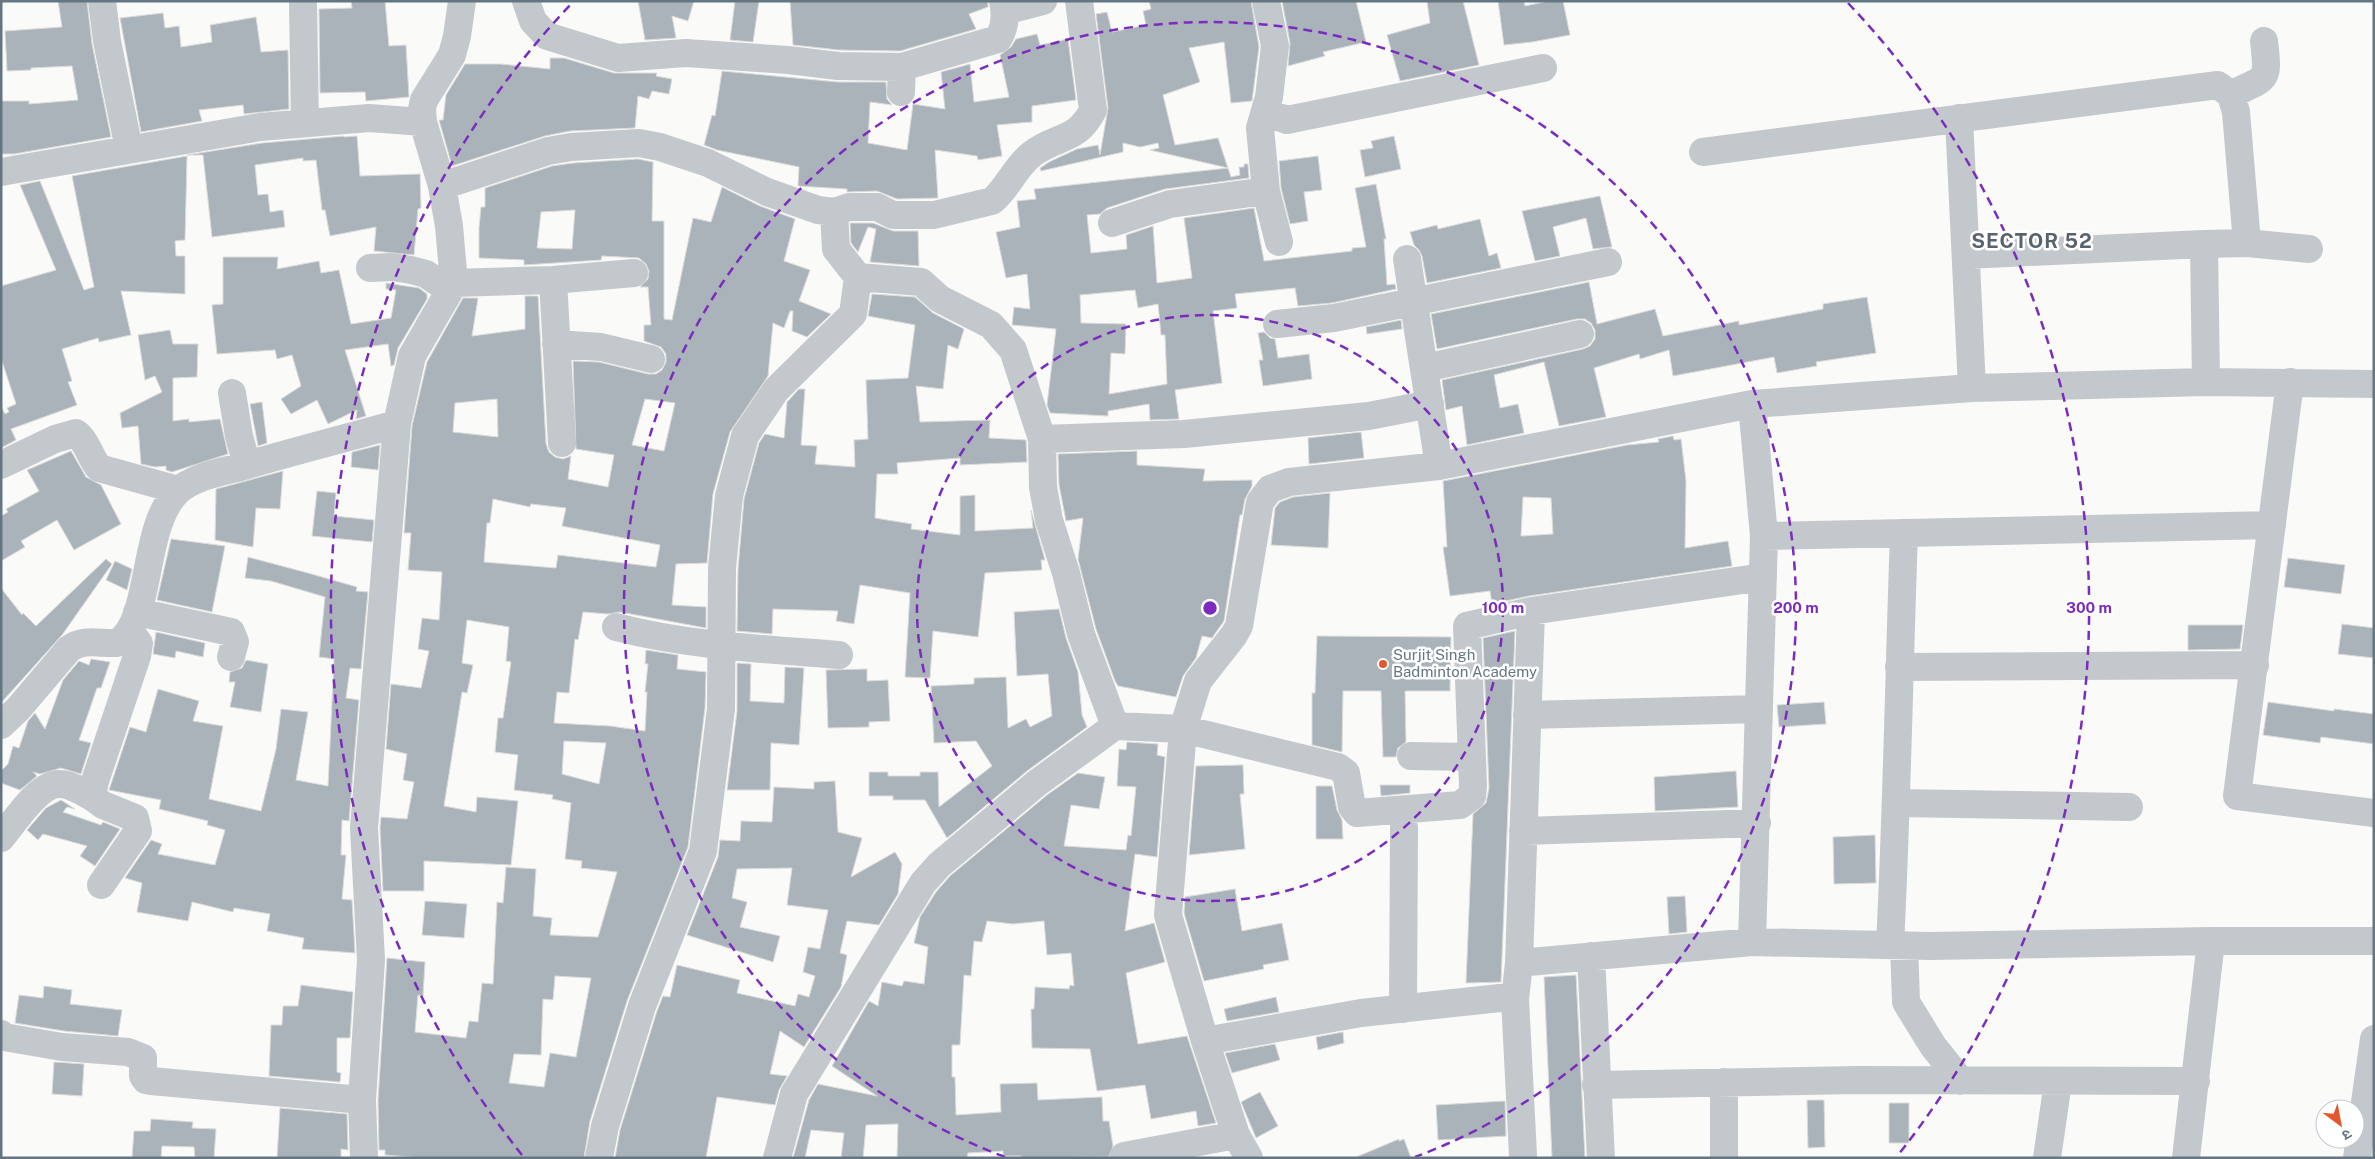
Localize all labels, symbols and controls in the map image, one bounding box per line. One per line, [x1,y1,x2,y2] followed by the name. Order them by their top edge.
[1971,229,2093,253] district label: SECTOR 52
[1201,599,1219,617] centre of rings
[1482,599,1524,616] text: 100 m
[1773,599,1819,616] text: 200 m
[2066,599,2112,616] text: 300 m
[1393,646,1537,680] place label: Surjit Singh Badminton Academy
[1377,658,1389,670] marker: Surjit Singh Badminton Academy
[2315,1099,2365,1149] north arrow
[2338,1126,2355,1144] text: उ

